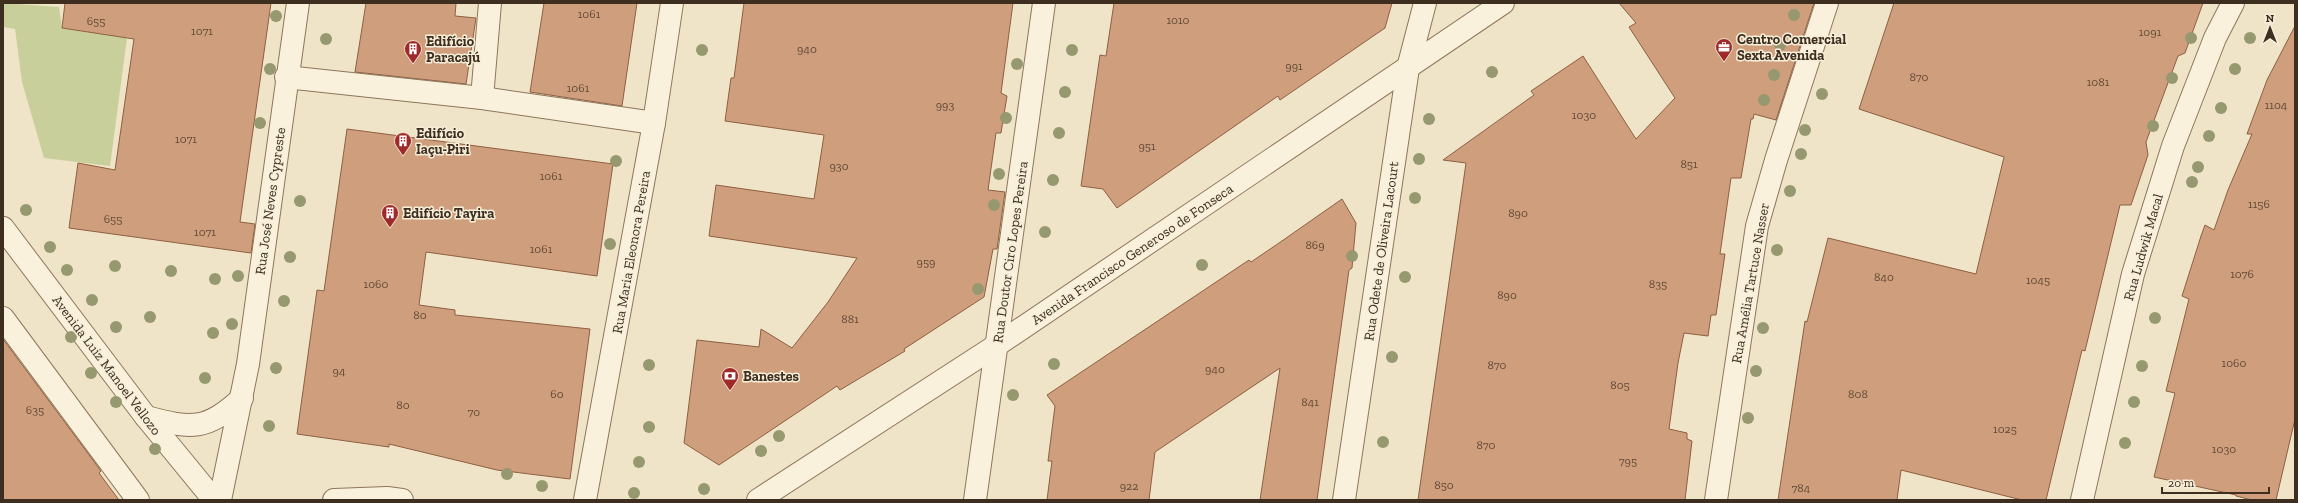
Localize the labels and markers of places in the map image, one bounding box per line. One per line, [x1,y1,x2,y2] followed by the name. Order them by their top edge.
[1737,31,1846,64] place label: Centro Comercial Sexta Avenida
[426,33,480,66] place label: Edifício Paracajú
[1714,37,1734,62] office icon: Centro Comercial Sexta Avenida
[403,39,423,64] building icon: Edifício Paracajú
[416,125,470,158] place label: Edifício Iaçu-Piri
[393,131,413,156] building icon: Edifício Iaçu-Piri
[380,203,400,228] building icon: Edifício Tayira
[403,205,494,222] place label: Edifício Tayira
[720,366,740,391] bank icon: Banestes
[743,368,800,385] place label: Banestes

